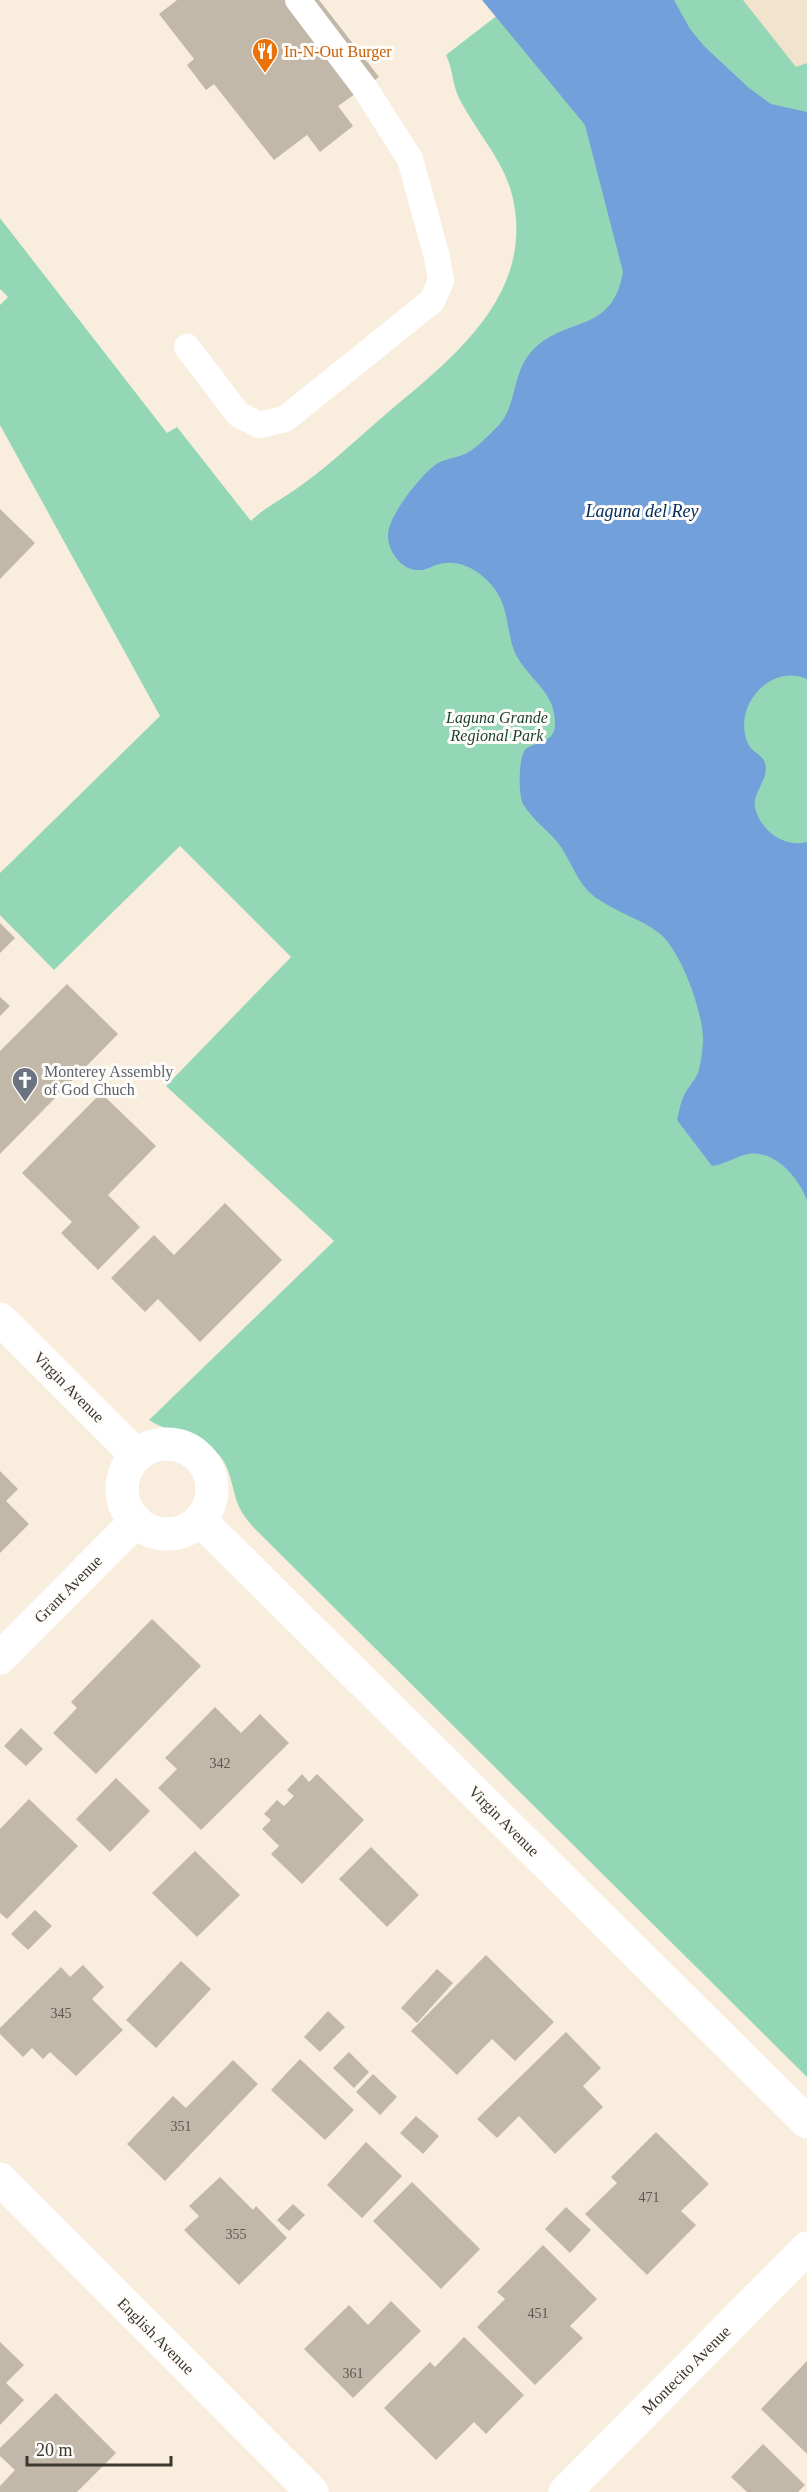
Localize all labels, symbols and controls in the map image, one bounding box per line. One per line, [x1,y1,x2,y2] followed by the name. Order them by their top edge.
[250,36,280,74] restaurant icon: In-N-Out Burger
[284,43,392,61] place label: In-N-Out Burger
[585,501,698,521] water label: Laguna del Rey
[445,709,548,745] park label: Laguna Grande Regional Park
[44,1063,173,1098] place label: Monterey Assembly of God Chuch
[10,1065,40,1103] church icon: Monterey Assembly of God Chuch
[30,1348,108,1426] street label: Virgin Avenue
[31,1552,105,1626] street label: Grant Avenue
[210,1756,231,1771] house number: 342
[465,1782,543,1860] street label: Virgin Avenue
[51,2006,72,2021] house number: 345
[171,2119,192,2134] house number: 351
[639,2190,660,2205] house number: 471
[226,2227,247,2242] house number: 355
[114,2294,198,2378] street label: English Avenue
[528,2306,549,2321] house number: 451
[638,2322,734,2418] street label: Montecito Avenue
[343,2366,364,2381] house number: 361
[27,2429,171,2467] scale bar
[36,2440,73,2460] text: 20 m

